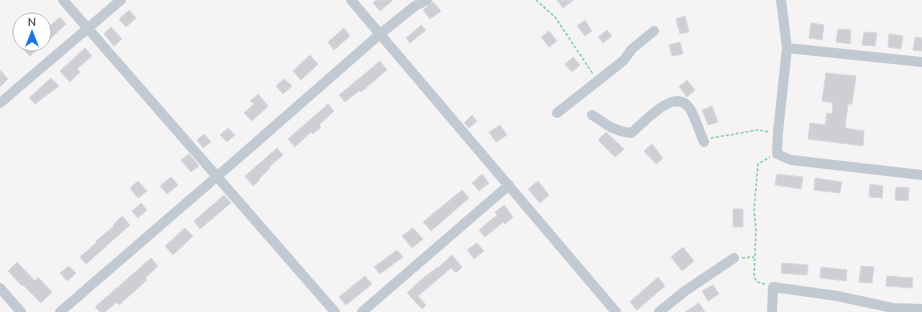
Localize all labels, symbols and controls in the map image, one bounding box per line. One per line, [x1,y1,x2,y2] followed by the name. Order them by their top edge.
[12,12,52,52] north arrow
[28,15,36,29] text: N

